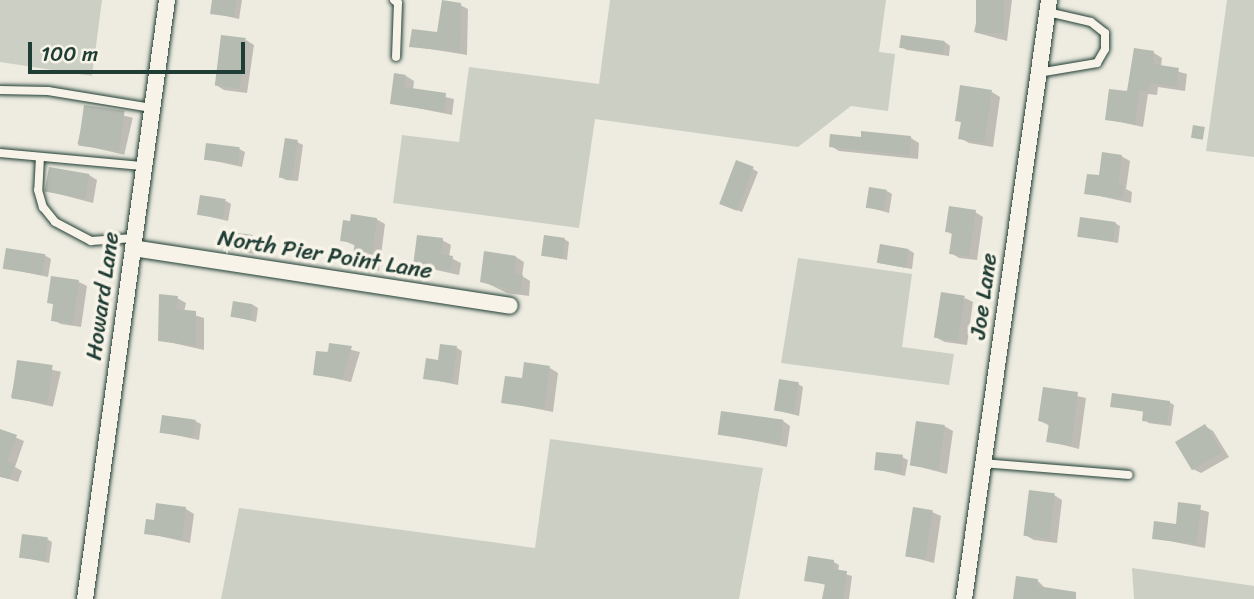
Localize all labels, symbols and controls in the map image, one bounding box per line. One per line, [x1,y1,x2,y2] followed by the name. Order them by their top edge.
[32,28,248,72] scale bar
[41,35,98,73] text: 100 m
[214,224,436,286] street label: North Pier Point Lane
[80,230,126,362] street label: Howard Lane
[964,251,1004,341] street label: Joe Lane

